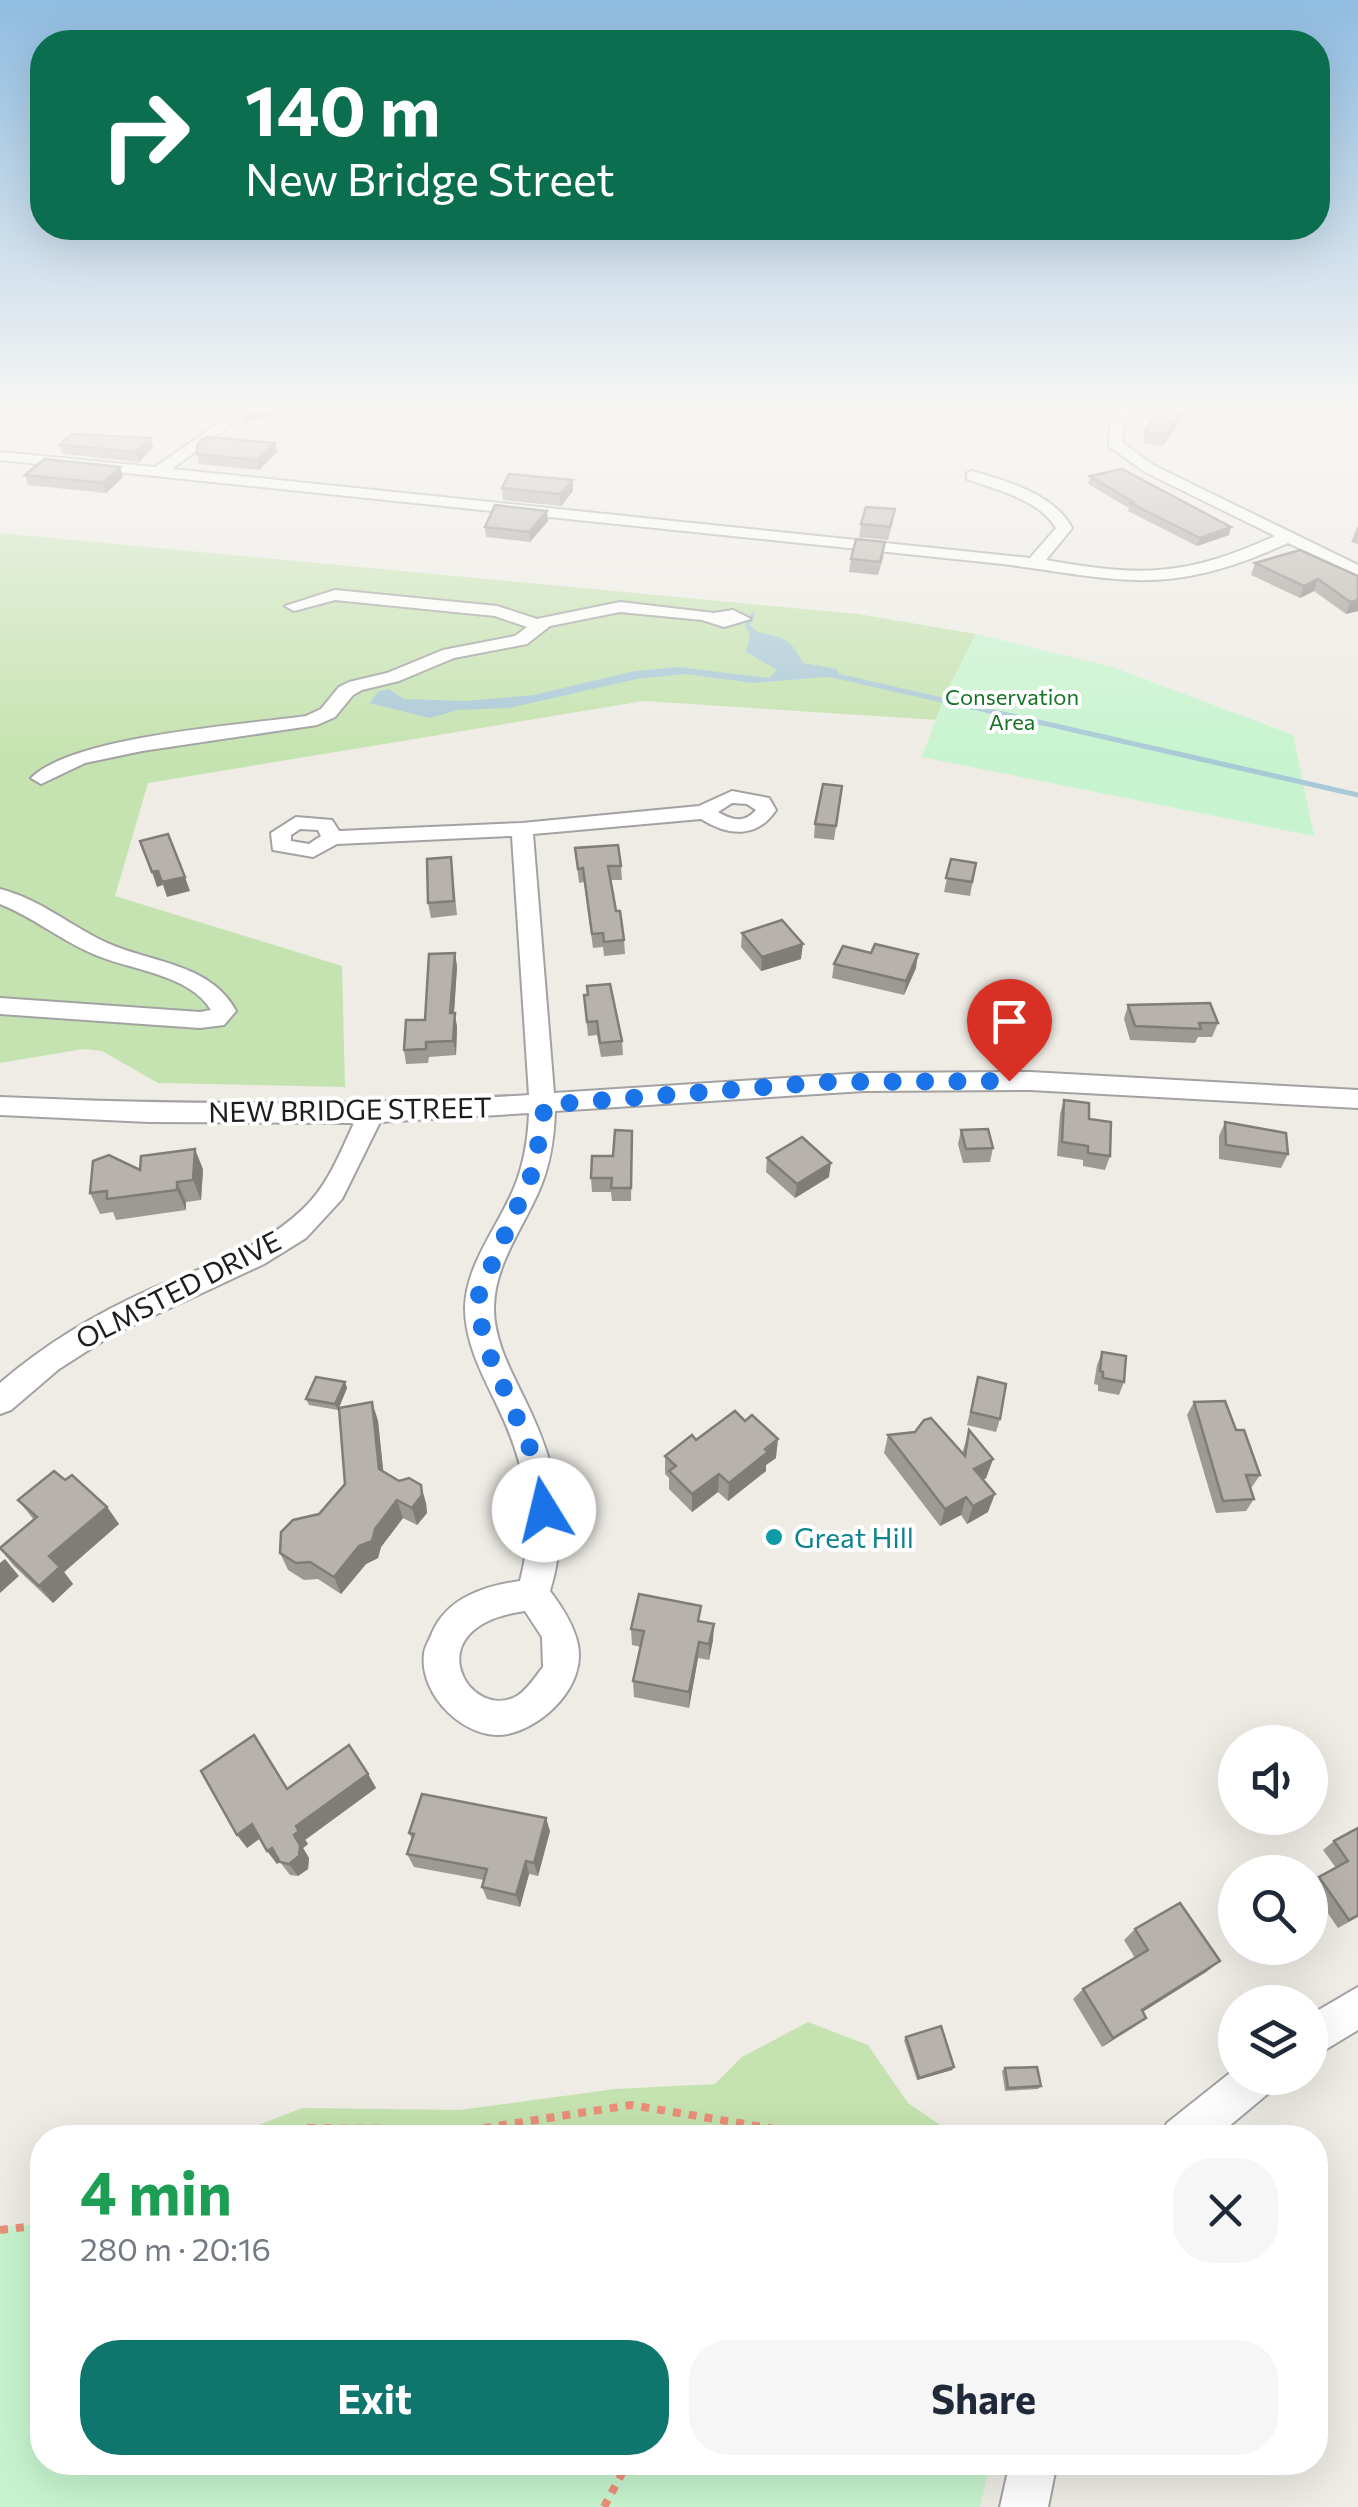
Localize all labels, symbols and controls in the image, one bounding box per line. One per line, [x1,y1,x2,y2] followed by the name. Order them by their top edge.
[245,65,441,150] text: 140 m
[80,70,210,200] icon: right
[245,150,615,205] text: New Bridge Street
[945,683,1079,735] park label: Conservation Area
[967,979,1052,1082] pin
[982,994,1037,1049] icon: arrive
[208,1090,492,1128] street label: NEW BRIDGE STREET
[70,1223,286,1355] street label: OLMSTED DRIVE
[492,1458,596,1562] position arrow
[794,1520,914,1554] place label: Great Hill
[763,1526,785,1548] marker: Great Hill
[1218,1725,1328,2095] map controls
[1218,1725,1328,1835] button: sound
[1218,1855,1328,1965] button: search
[1218,1985,1328,2095] button: layers
[80,2154,232,2227] text: 4 min
[1173,2158,1278,2263] button: close
[80,2228,271,2268] text: 280 m · 20:16
[80,2340,669,2455] button: Exit
[689,2340,1278,2455] button: Share

